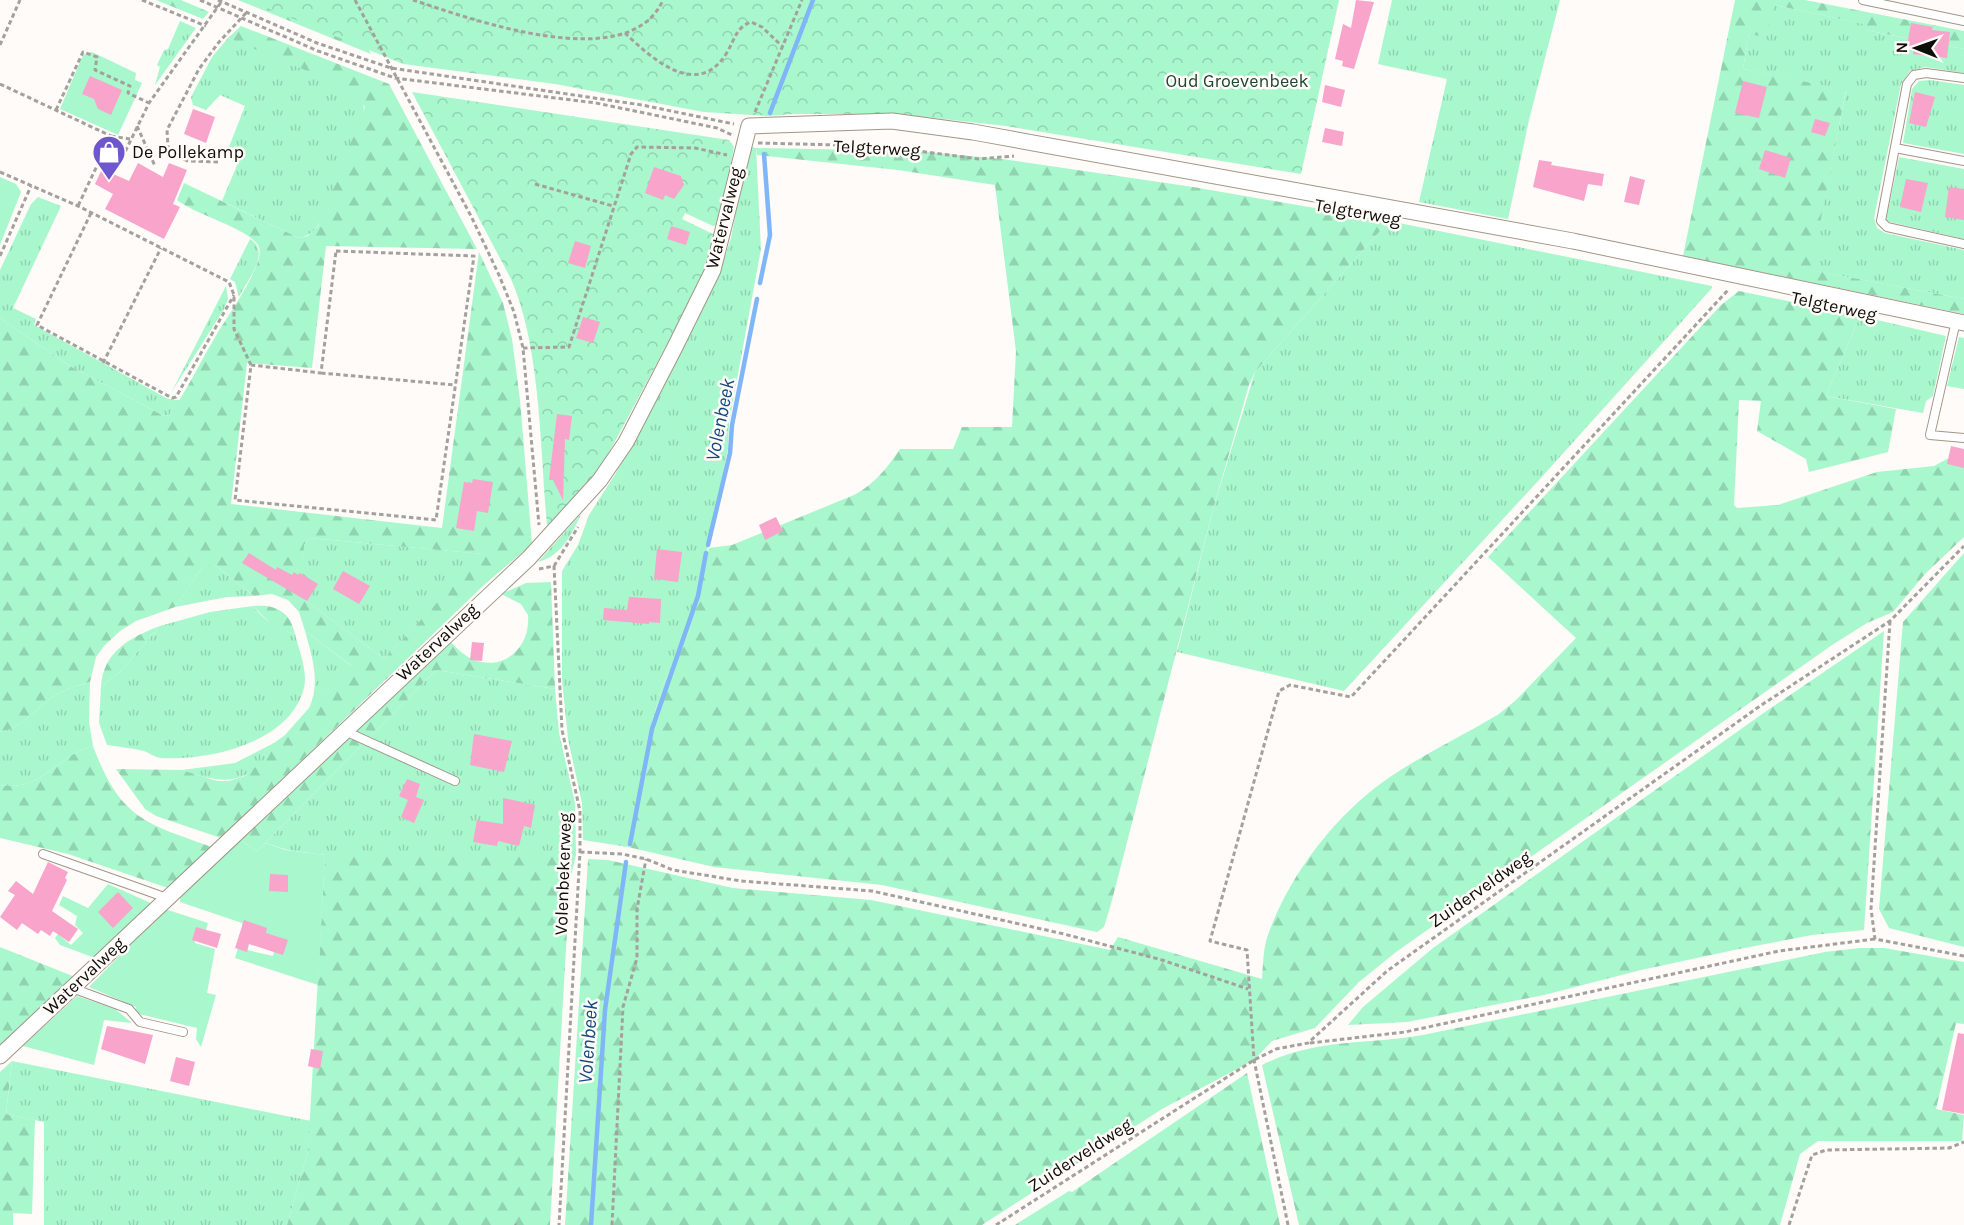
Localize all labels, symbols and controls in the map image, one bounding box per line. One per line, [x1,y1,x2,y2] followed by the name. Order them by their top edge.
[1886,18,1946,78] north arrow
[1892,42,1911,54] text: N
[1165,70,1309,92] park label: Oud Groevenbeek
[91,134,127,181] shop icon: De Pollekamp
[833,135,921,161] street label: Telgterweg
[132,141,244,163] place label: De Pollekamp
[701,165,747,271] street label: Watervalweg
[1313,194,1403,230] street label: Telgterweg
[1789,286,1879,326] street label: Telgterweg
[701,376,739,463] water label: Volenbeek
[391,598,483,686] street label: Watervalweg
[550,812,576,936] street label: Volenbekerweg
[1425,846,1535,932] street label: Zuiderveldweg
[38,932,130,1020] street label: Watervalweg
[574,999,602,1085] water label: Volenbeek
[1024,1113,1136,1197] street label: Zuiderveldweg

